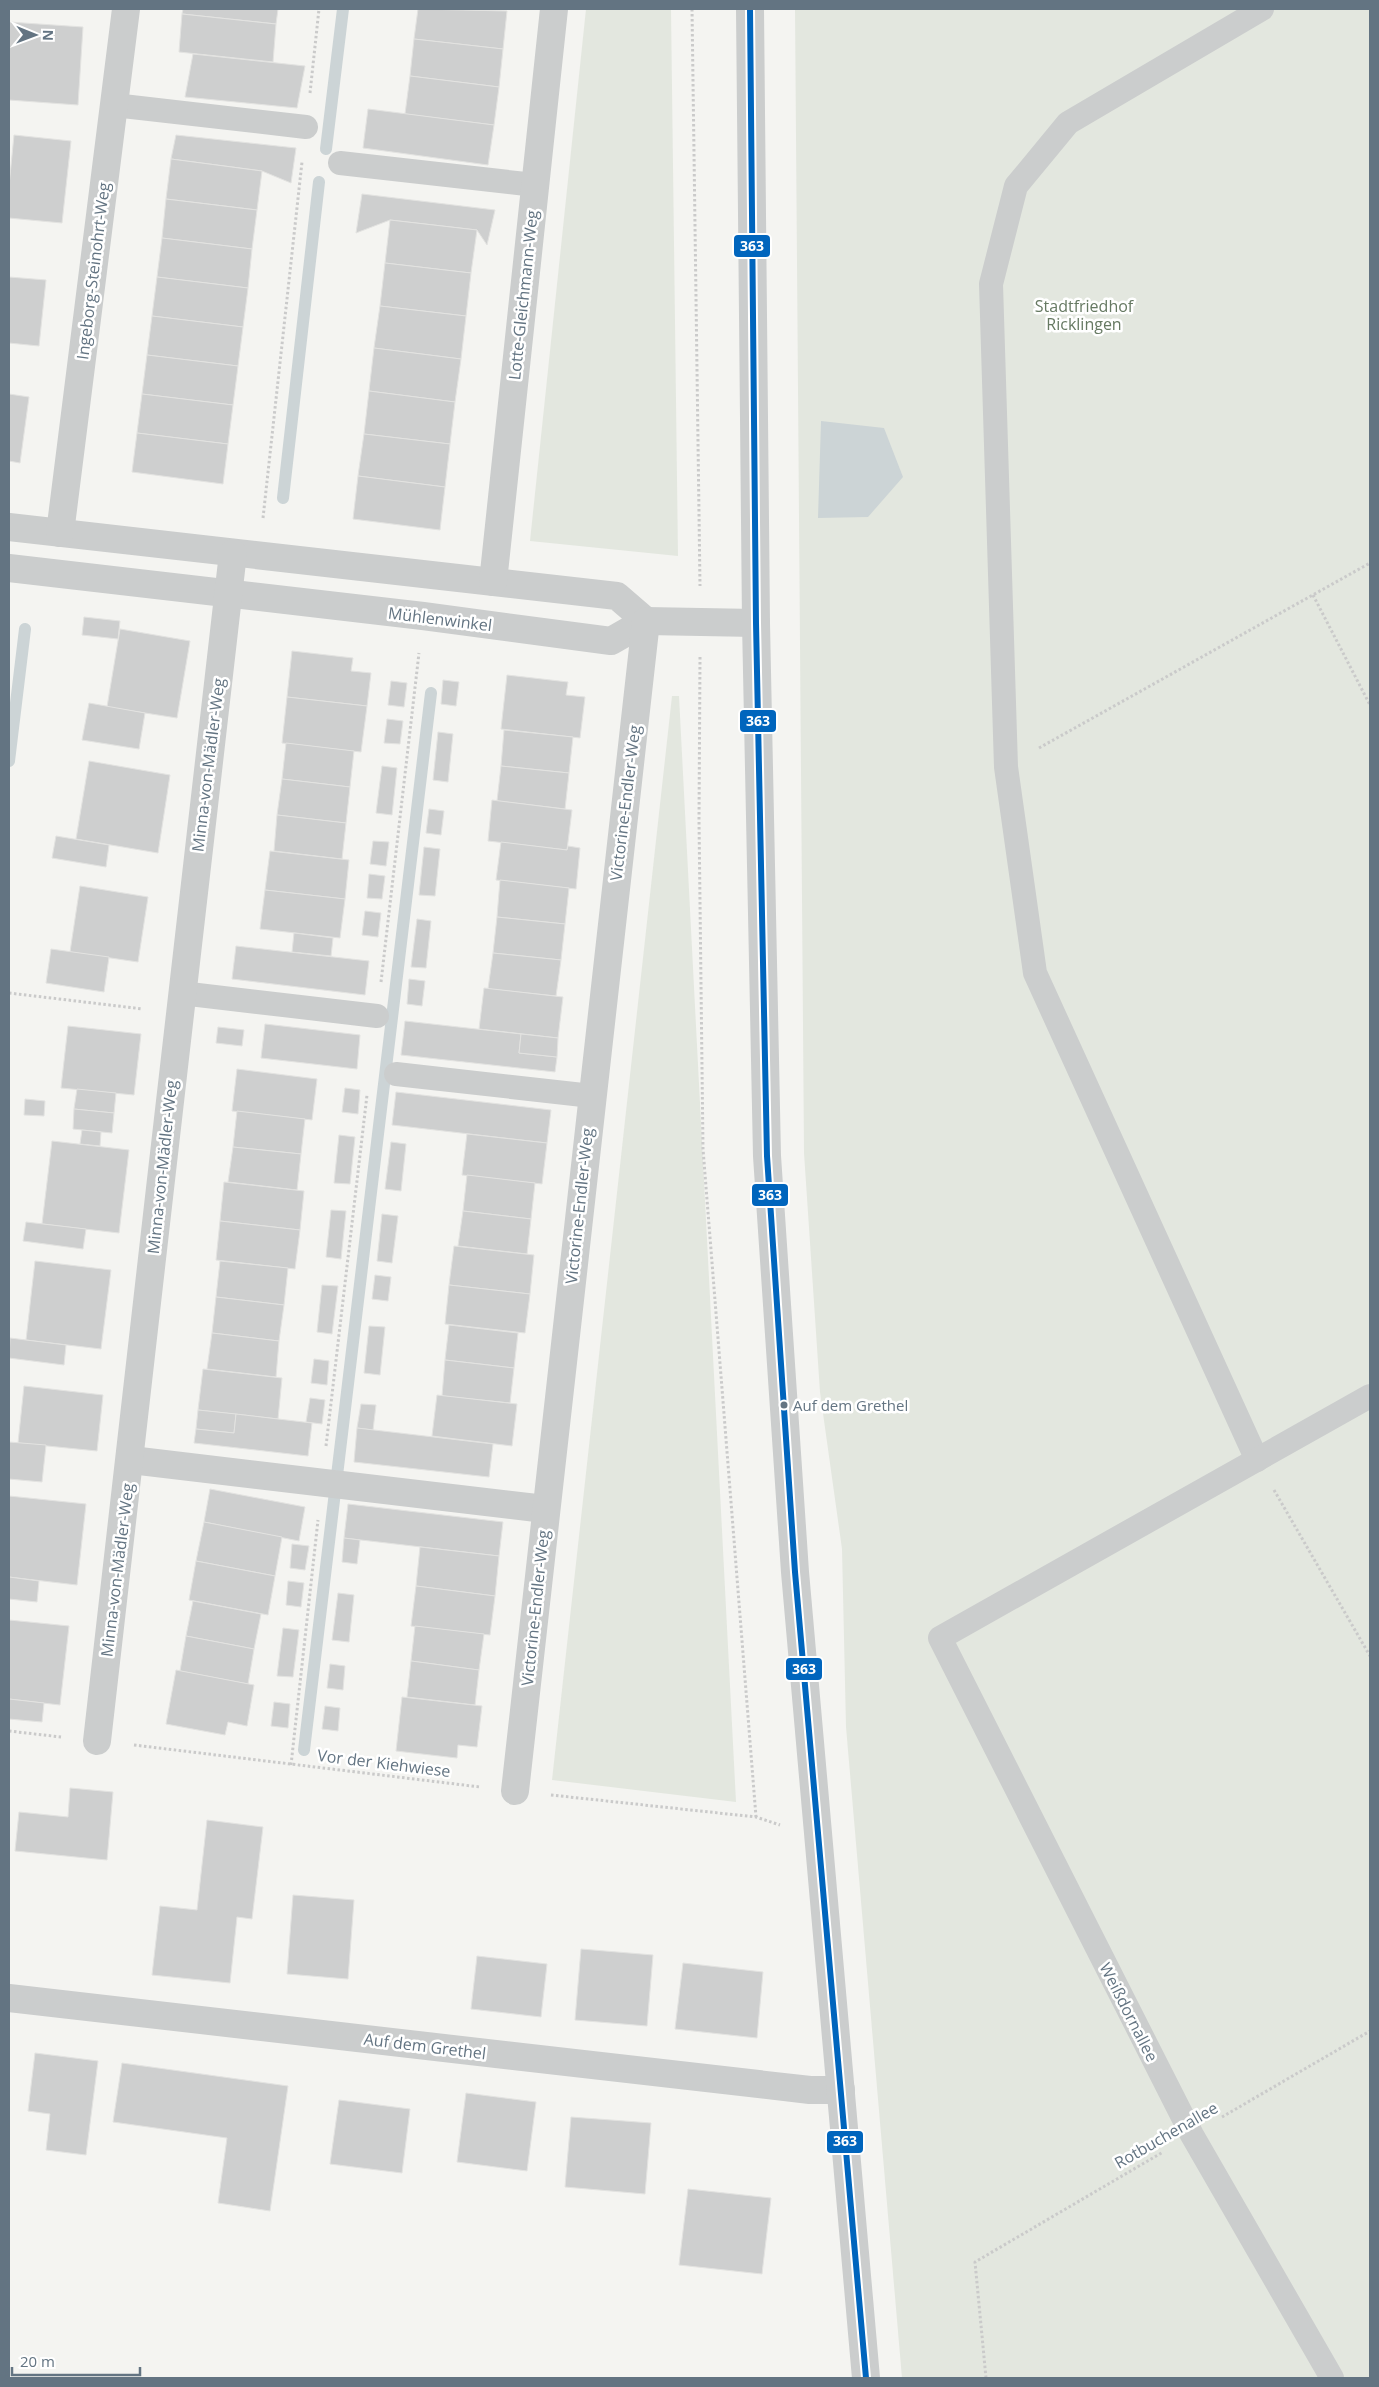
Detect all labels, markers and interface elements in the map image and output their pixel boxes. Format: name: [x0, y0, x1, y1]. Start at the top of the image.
north arrow: [10, 10, 60, 60]
text: N: [39, 29, 58, 41]
street label: Ingeborg-Steinohrt-Weg: [71, 181, 115, 361]
street label: Lotte-Gleichmann-Weg: [503, 209, 543, 381]
line badge: 363: [733, 234, 771, 258]
text: 363: [740, 236, 764, 255]
park label: Stadtfriedhof Ricklingen: [1035, 295, 1135, 335]
street label: Mühlenwinkel: [387, 602, 493, 636]
street label: Minna-von-Mädler-Weg: [186, 677, 230, 853]
line badge: 363: [739, 709, 777, 733]
text: 363: [746, 711, 770, 730]
street label: Victorine-Endler-Weg: [605, 724, 646, 882]
street label: Minna-von-Mädler-Weg: [142, 1079, 182, 1255]
street label: Victorine-Endler-Weg: [560, 1127, 598, 1285]
line badge: 363: [751, 1183, 789, 1207]
text: 363: [758, 1185, 782, 1204]
place label: Auf dem Grethel: [793, 1395, 908, 1415]
marker: Auf dem Grethel: [779, 1400, 789, 1410]
street label: Minna-von-Mädler-Weg: [95, 1482, 139, 1658]
street label: Victorine-Endler-Weg: [516, 1529, 554, 1687]
line badge: 363: [785, 1657, 823, 1681]
text: 363: [792, 1659, 816, 1678]
street label: Vor der Kiehwiese: [316, 1744, 452, 1782]
street label: Weißdornallee: [1095, 1959, 1163, 2065]
street label: Auf dem Grethel: [363, 2028, 487, 2064]
street label: Rotbuchenallee: [1110, 2096, 1222, 2174]
line badge: 363: [826, 2130, 864, 2154]
text: 363: [833, 2131, 857, 2150]
scale bar: [12, 2344, 140, 2376]
text: 20 m: [20, 2351, 55, 2371]

